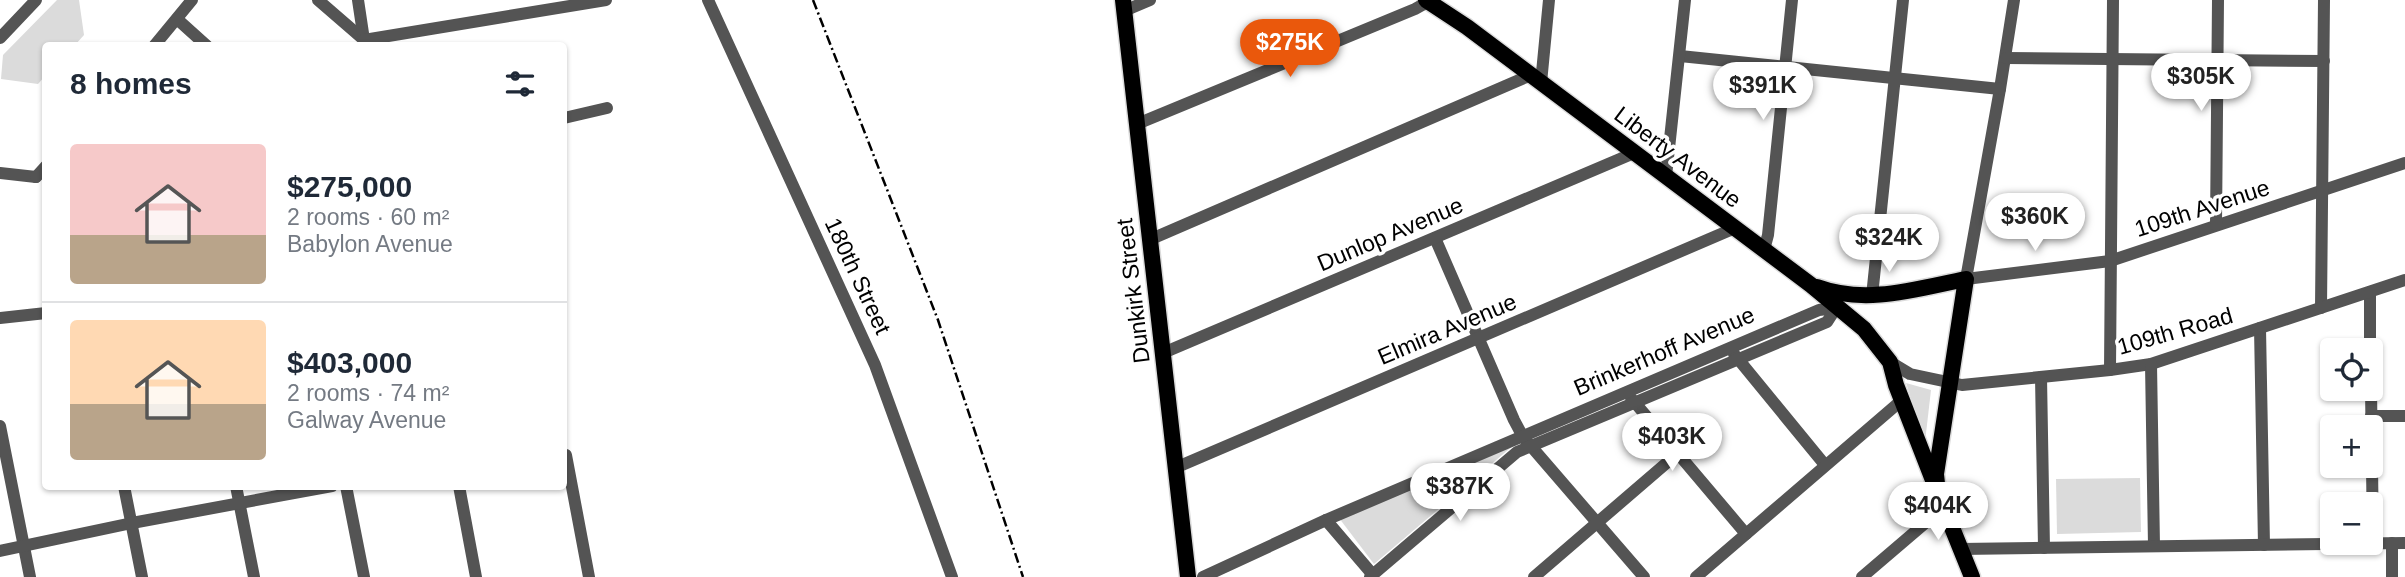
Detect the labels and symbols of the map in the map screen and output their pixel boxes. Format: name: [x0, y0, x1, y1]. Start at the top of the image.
pin: $275K: [1241, 20, 1339, 79]
pin: $305K: [2152, 54, 2250, 113]
pin: $391K: [1714, 62, 1812, 122]
street label: Liberty Avenue: [1610, 101, 1746, 213]
street label: 109th Avenue: [2131, 174, 2273, 242]
street label: Dunlop Avenue: [1313, 192, 1467, 276]
pin: $360K: [1986, 194, 2084, 253]
street label: 180th Street: [820, 214, 897, 339]
pin: $324K: [1840, 215, 1938, 274]
street label: Dunkirk Street: [1111, 216, 1155, 365]
street label: Elmira Avenue: [1374, 288, 1520, 370]
street label: Brinkerhoff Avenue: [1570, 301, 1758, 401]
street label: 109th Road: [2114, 302, 2236, 360]
pin: $403K: [1623, 414, 1721, 473]
pin: $387K: [1411, 463, 1509, 523]
pin: $404K: [1889, 482, 1987, 542]

